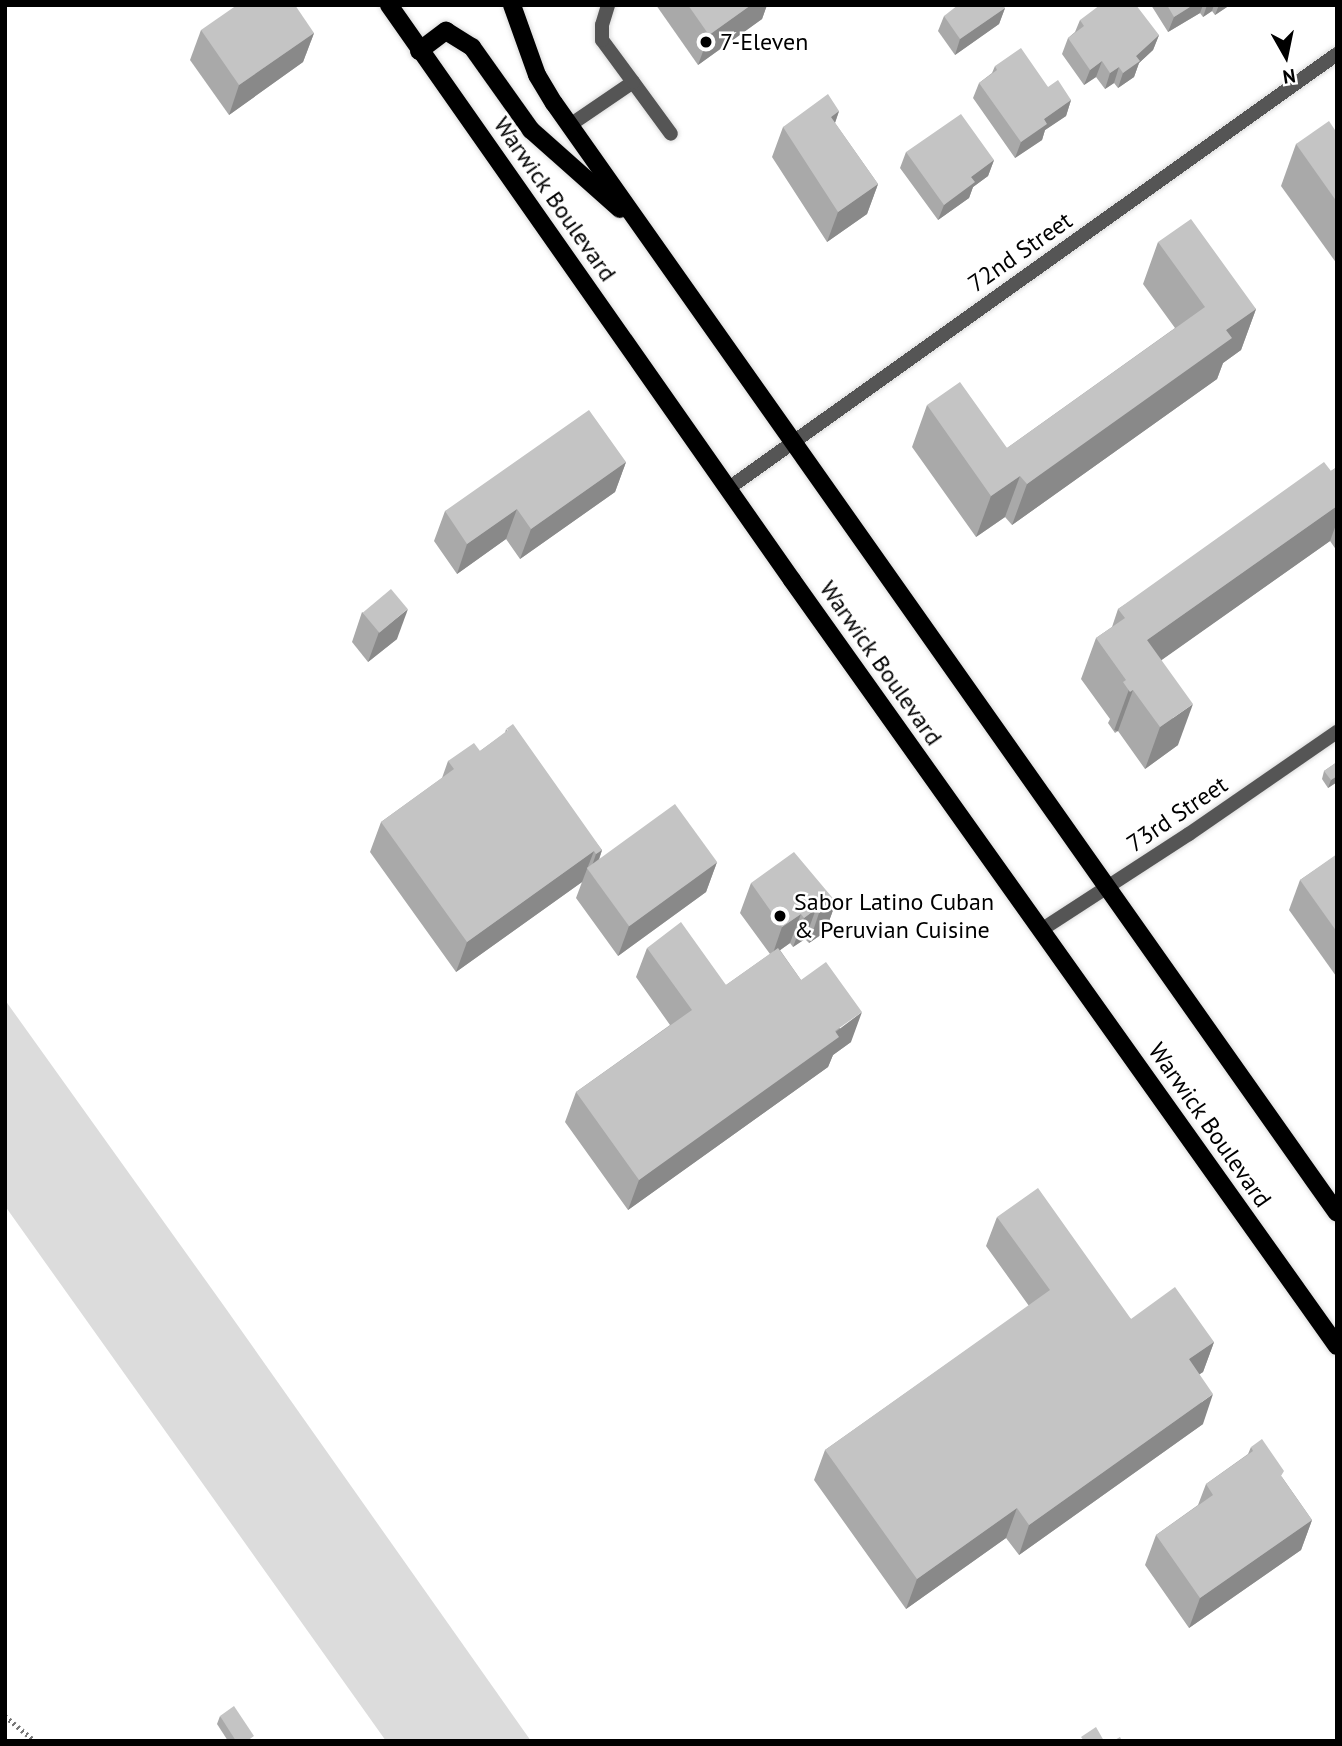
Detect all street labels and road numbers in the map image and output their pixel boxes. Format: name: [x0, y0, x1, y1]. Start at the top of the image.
street label: Warwick Boulevard: [487, 111, 623, 287]
street label: 72nd Street: [963, 206, 1077, 298]
street label: Warwick Boulevard: [813, 575, 949, 751]
street label: 73rd Street: [1121, 770, 1233, 858]
street label: Warwick Boulevard: [1142, 1037, 1278, 1213]

